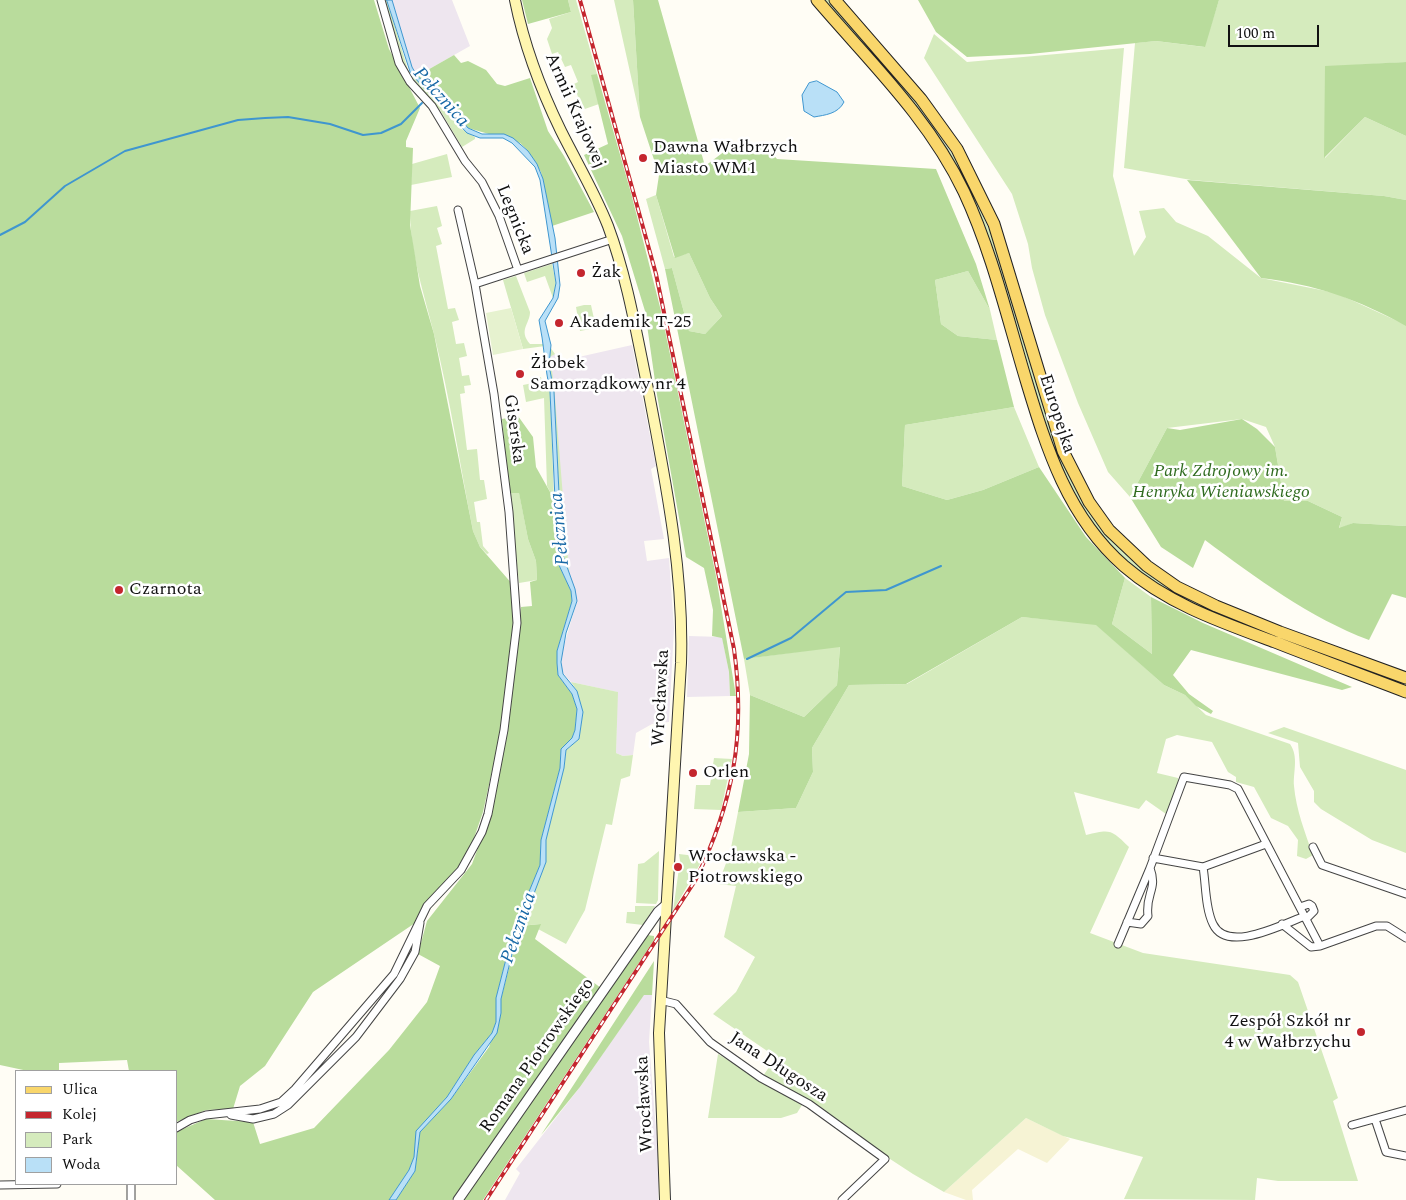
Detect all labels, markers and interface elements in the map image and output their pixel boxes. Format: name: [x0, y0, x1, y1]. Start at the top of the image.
scale bar: [1231, 15, 1322, 47]
text: 100 m: [1236, 22, 1275, 45]
street label: Armii Krajowej: [539, 50, 609, 172]
water label: Pełcznica: [407, 63, 473, 133]
place label: Dawna Wałbrzych Miasto WM1: [653, 137, 798, 180]
marker: Dawna Wałbrzych Miasto WM1: [637, 152, 649, 164]
street label: Legnicka: [490, 182, 538, 258]
place label: Żak: [591, 262, 621, 284]
marker: Żak: [575, 267, 587, 279]
place label: Akademik T-25: [569, 312, 691, 334]
marker: Akademik T-25: [553, 317, 565, 329]
place label: Żłobek Samorządkowy nr 4: [530, 353, 686, 396]
marker: Żłobek Samorządkowy nr 4: [514, 368, 526, 380]
street label: Europejka: [1033, 372, 1079, 456]
street label: Giserska: [497, 393, 529, 465]
park label: Park Zdrojowy im. Henryka Wieniawskiego: [1132, 461, 1310, 504]
water label: Pełcznica: [546, 491, 576, 567]
place label: Czarnota: [129, 579, 202, 601]
marker: Czarnota: [113, 584, 125, 596]
street label: Wrocławska: [649, 649, 675, 747]
place label: Orlen: [703, 762, 749, 784]
marker: Orlen: [687, 767, 699, 779]
place label: Wrocławska - Piotrowskiego: [688, 846, 803, 889]
marker: Wrocławska - Piotrowskiego: [672, 861, 684, 873]
water label: Pełcznica: [497, 890, 543, 966]
street label: Romana Piotrowskiego: [476, 974, 600, 1138]
place label: Zespół Szkół nr 4 w Wałbrzychu: [1224, 1011, 1351, 1054]
marker: Zespół Szkół nr 4 w Wałbrzychu: [1355, 1026, 1367, 1038]
street label: Jana Długosza: [725, 1028, 831, 1108]
street label: Wrocławska: [633, 1055, 659, 1153]
legend: [15, 1070, 178, 1185]
text: Ulica: [62, 1078, 98, 1101]
text: Kolej: [62, 1103, 97, 1126]
text: Park: [62, 1128, 93, 1151]
text: Woda: [62, 1153, 100, 1176]

